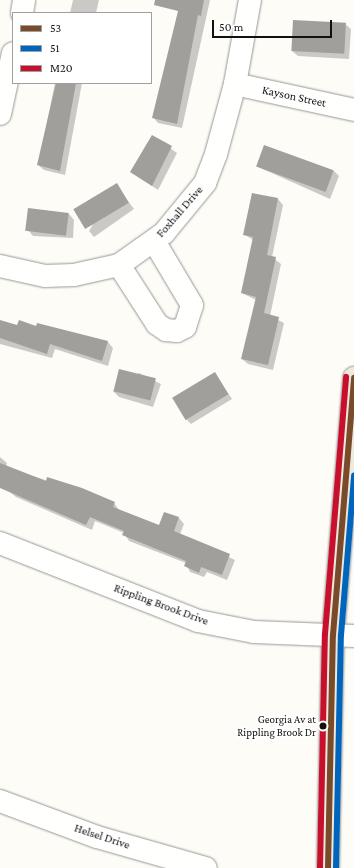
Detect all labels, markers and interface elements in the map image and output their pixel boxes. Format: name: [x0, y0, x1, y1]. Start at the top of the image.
legend: [12, 12, 152, 84]
scale bar: [214, 12, 334, 38]
text: 50 m: [219, 20, 243, 34]
text: 53: [50, 21, 61, 35]
text: 51: [50, 41, 60, 55]
text: M20: [50, 61, 72, 75]
street label: Kayson Street: [261, 83, 327, 111]
street label: Foxhall Drive: [154, 183, 206, 241]
street label: Rippling Brook Drive: [112, 581, 210, 629]
place label: Georgia Av at Rippling Brook Dr: [237, 713, 316, 739]
marker: Georgia Av at Rippling Brook Dr: [318, 721, 328, 731]
street label: Helsel Drive: [72, 821, 132, 853]

